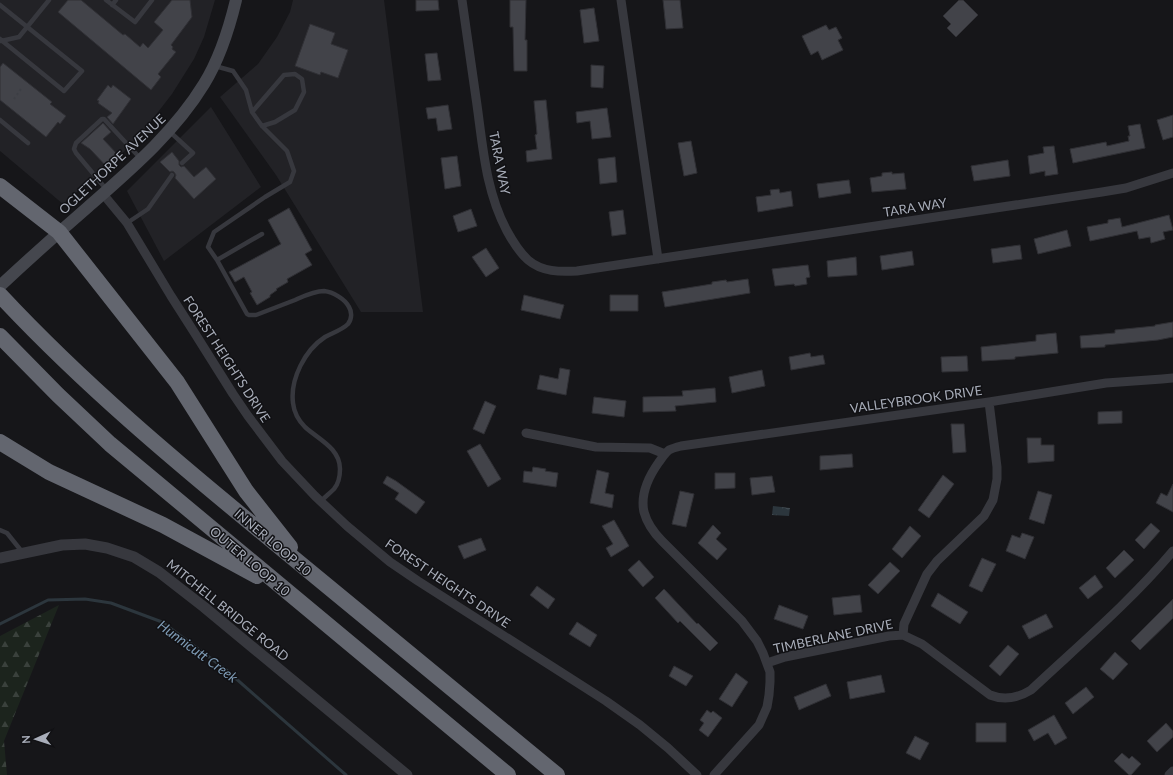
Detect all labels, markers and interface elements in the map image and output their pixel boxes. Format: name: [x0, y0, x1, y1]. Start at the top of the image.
street label: OGLETHORPE AVENUE: [55, 110, 169, 218]
street label: TARA WAY: [486, 130, 514, 197]
street label: TARA WAY: [882, 194, 949, 220]
street label: FOREST HEIGHTS DRIVE: [180, 293, 274, 425]
street label: VALLEYBROOK DRIVE: [849, 382, 983, 416]
street label: INNER LOOP 10: [231, 505, 315, 579]
street label: OUTER LOOP 10: [207, 523, 294, 599]
street label: FOREST HEIGHTS DRIVE: [382, 535, 514, 631]
street label: MITCHELL BRIDGE ROAD: [164, 556, 292, 664]
water label: Hunnicutt Creek: [155, 616, 242, 686]
street label: TIMBERLANE DRIVE: [772, 616, 894, 656]
north arrow: [16, 719, 56, 759]
text: N: [19, 735, 32, 744]

